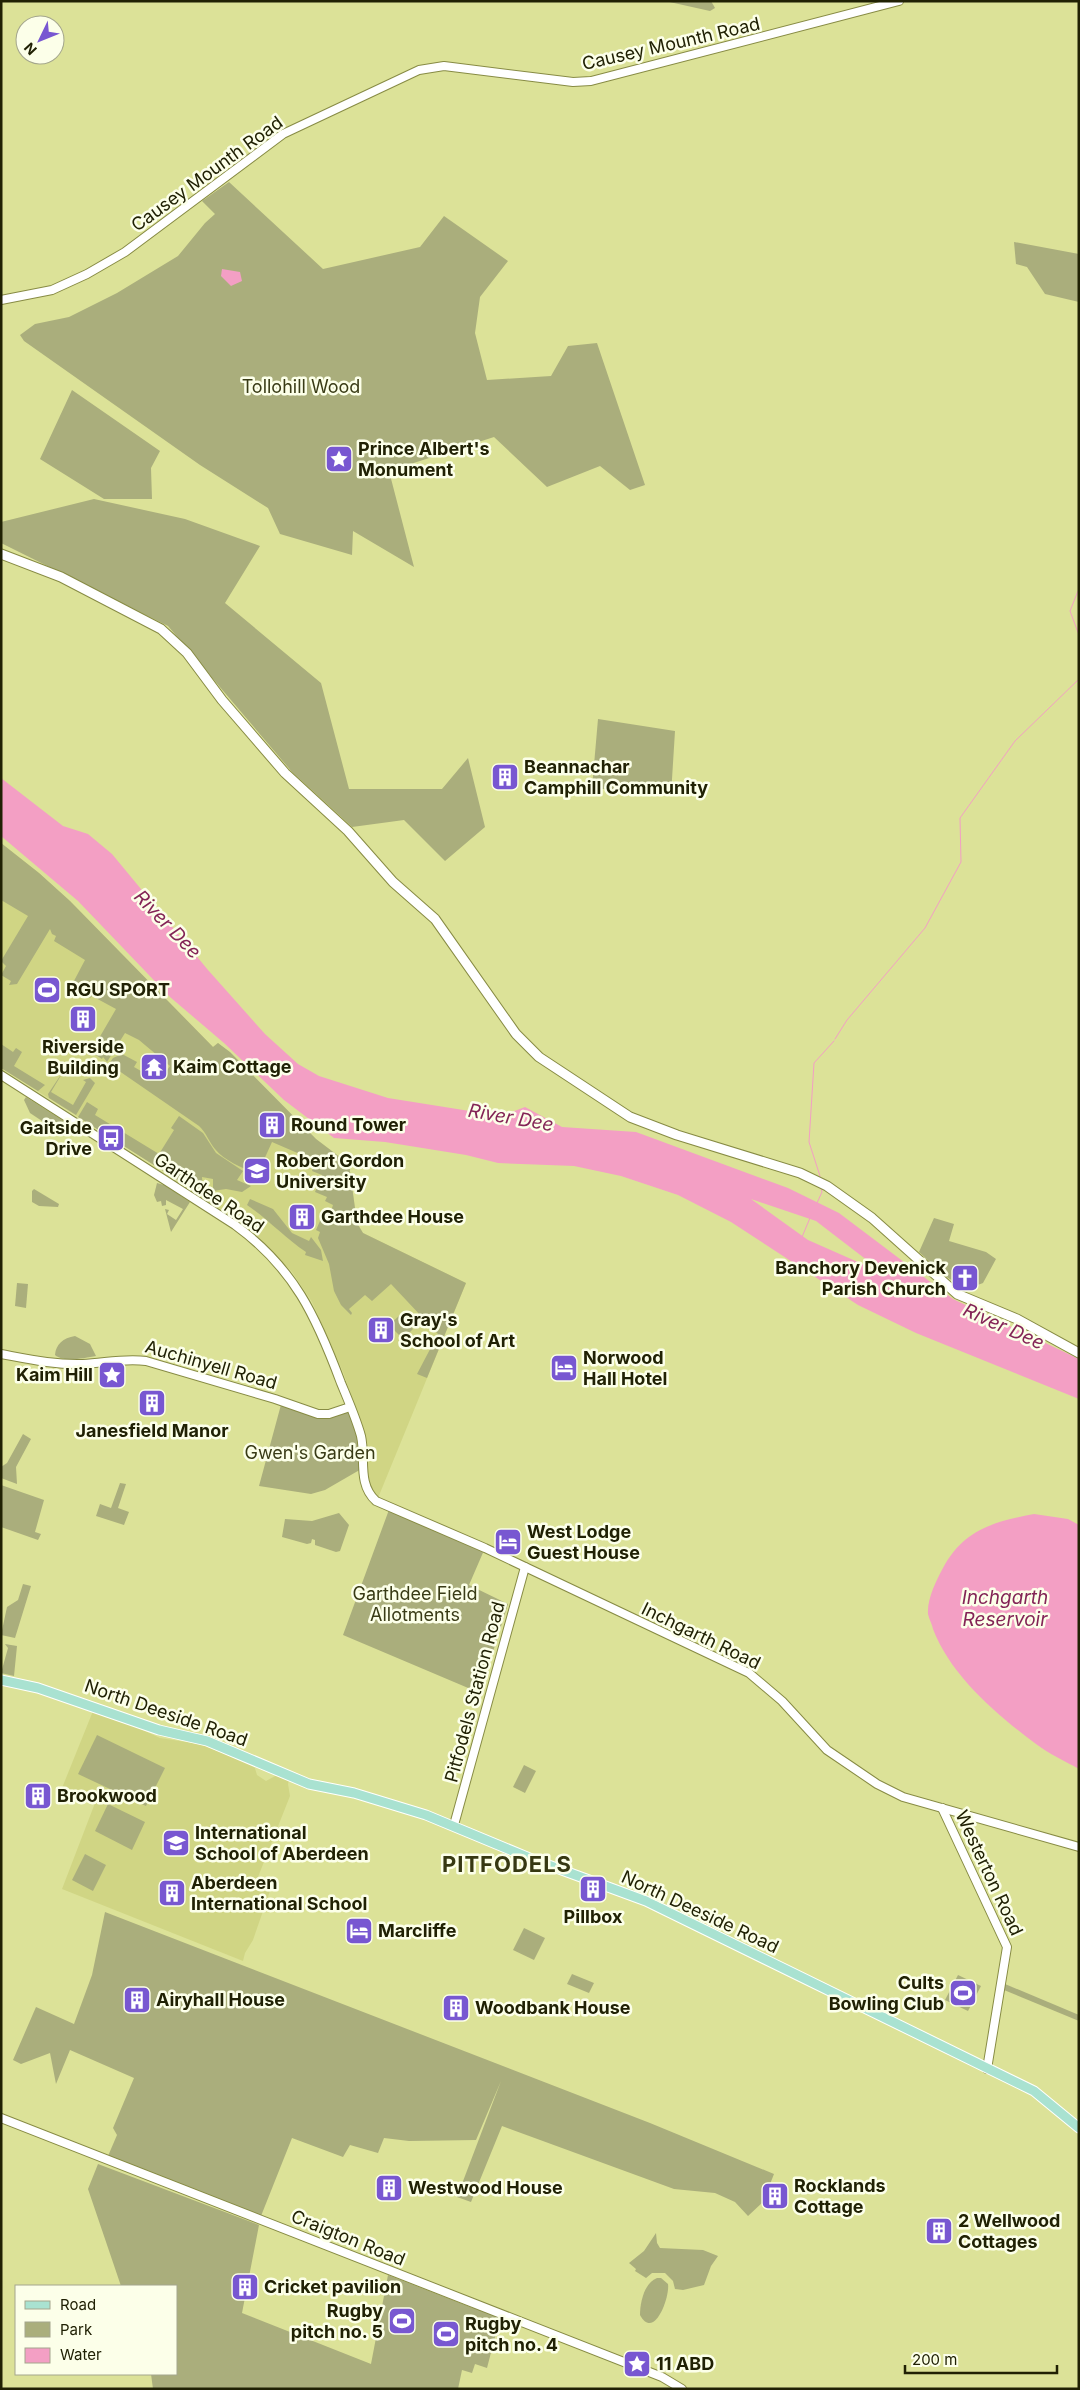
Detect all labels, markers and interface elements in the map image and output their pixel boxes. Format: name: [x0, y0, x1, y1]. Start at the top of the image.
street label: Causey Mounth Road: [580, 13, 762, 74]
north arrow: [15, 15, 65, 65]
text: N: [20, 40, 40, 59]
street label: Causey Mounth Road: [127, 112, 287, 236]
park label: Tollohill Wood: [242, 376, 360, 397]
place label: Prince Albert's Monument: [358, 438, 489, 480]
place icon: Prince Albert's Monument: [324, 444, 354, 474]
place label: Beannachar Camphill Community: [524, 756, 708, 798]
building icon: Beannachar Camphill Community: [490, 762, 520, 792]
water label: River Dee: [129, 885, 206, 963]
sports icon: RGU SPORT: [32, 975, 62, 1005]
place label: RGU SPORT: [66, 979, 170, 1000]
building icon: Riverside Building: [68, 1004, 98, 1034]
place label: Riverside Building: [42, 1036, 124, 1078]
temple icon: Kaim Cottage: [139, 1052, 169, 1082]
place label: Kaim Cottage: [173, 1056, 292, 1077]
water label: River Dee: [466, 1099, 555, 1136]
building icon: Round Tower: [257, 1110, 287, 1140]
place label: Round Tower: [291, 1114, 406, 1135]
place label: Gaitside Drive: [20, 1117, 92, 1159]
bus stop icon: Gaitside Drive: [96, 1123, 126, 1153]
street label: Garthdee Road: [151, 1148, 268, 1237]
place label: Robert Gordon University: [276, 1150, 404, 1192]
school or university icon: Robert Gordon University: [242, 1156, 272, 1186]
building icon: Garthdee House: [287, 1202, 317, 1232]
place label: Garthdee House: [321, 1206, 464, 1227]
place label: Banchory Devenick Parish Church: [775, 1257, 947, 1299]
church icon: Banchory Devenick Parish Church: [950, 1263, 980, 1293]
water label: River Dee: [960, 1298, 1048, 1354]
place label: Gray's School of Art: [400, 1309, 515, 1351]
building icon: Gray's School of Art: [366, 1315, 396, 1345]
street label: Auchinyell Road: [143, 1336, 279, 1393]
place label: Norwood Hall Hotel: [583, 1347, 667, 1389]
hotel icon: Norwood Hall Hotel: [549, 1353, 579, 1383]
place icon: Kaim Hill: [97, 1360, 127, 1390]
place label: Kaim Hill: [16, 1364, 93, 1385]
building icon: Janesfield Manor: [137, 1388, 167, 1418]
place label: Janesfield Manor: [75, 1420, 229, 1441]
park label: Gwen's Garden: [244, 1442, 376, 1463]
place label: West Lodge Guest House: [527, 1521, 640, 1563]
hotel icon: West Lodge Guest House: [493, 1527, 523, 1557]
park label: Garthdee Field Allotments: [352, 1583, 478, 1625]
water label: Inchgarth Reservoir: [962, 1586, 1048, 1631]
street label: Inchgarth Road: [638, 1598, 764, 1673]
street label: Pitfodels Station Road: [440, 1599, 509, 1785]
street label: North Deeside Road: [82, 1675, 250, 1750]
building icon: Brookwood: [23, 1781, 53, 1811]
place label: Brookwood: [57, 1785, 157, 1806]
street label: Westerton Road: [951, 1807, 1028, 1939]
place label: International School of Aberdeen: [195, 1822, 369, 1864]
school or university icon: International School of Aberdeen: [161, 1828, 191, 1858]
district label: PITFODELS: [442, 1851, 572, 1877]
street label: North Deeside Road: [618, 1866, 782, 1957]
place label: Aberdeen International School: [191, 1872, 367, 1914]
building icon: Pillbox: [578, 1874, 608, 1904]
building icon: Aberdeen International School: [157, 1878, 187, 1908]
place label: Pillbox: [564, 1906, 623, 1927]
hotel icon: Marcliffe: [344, 1916, 374, 1946]
place label: Marcliffe: [378, 1920, 457, 1941]
place label: Cults Bowling Club: [829, 1972, 944, 2014]
sports icon: Cults Bowling Club: [948, 1978, 978, 2008]
building icon: Airyhall House: [122, 1985, 152, 2015]
place label: Airyhall House: [156, 1989, 285, 2010]
building icon: Woodbank House: [441, 1993, 471, 2023]
place label: Woodbank House: [475, 1997, 631, 2018]
building icon: Westwood House: [374, 2173, 404, 2203]
place label: Rocklands Cottage: [794, 2175, 886, 2217]
place label: Westwood House: [408, 2177, 563, 2198]
building icon: Rocklands Cottage: [760, 2181, 790, 2211]
street label: Craigton Road: [288, 2205, 408, 2270]
place label: 2 Wellwood Cottages: [958, 2210, 1060, 2252]
building icon: 2 Wellwood Cottages: [924, 2216, 954, 2246]
building icon: Cricket pavilion: [230, 2272, 260, 2302]
place label: Cricket pavilion: [264, 2276, 401, 2297]
legend: [15, 2285, 178, 2375]
text: Road: [60, 2295, 96, 2314]
place label: Rugby pitch no. 5: [291, 2300, 383, 2342]
sports icon: Rugby pitch no. 5: [387, 2306, 417, 2336]
place label: Rugby pitch no. 4: [465, 2313, 558, 2355]
sports icon: Rugby pitch no. 4: [431, 2319, 461, 2349]
text: Park: [60, 2320, 93, 2339]
scale bar: [905, 2342, 1058, 2374]
text: Water: [60, 2345, 102, 2364]
place icon: 11 ABD: [622, 2349, 652, 2379]
text: 200 m: [912, 2350, 957, 2369]
place label: 11 ABD: [656, 2353, 714, 2374]

